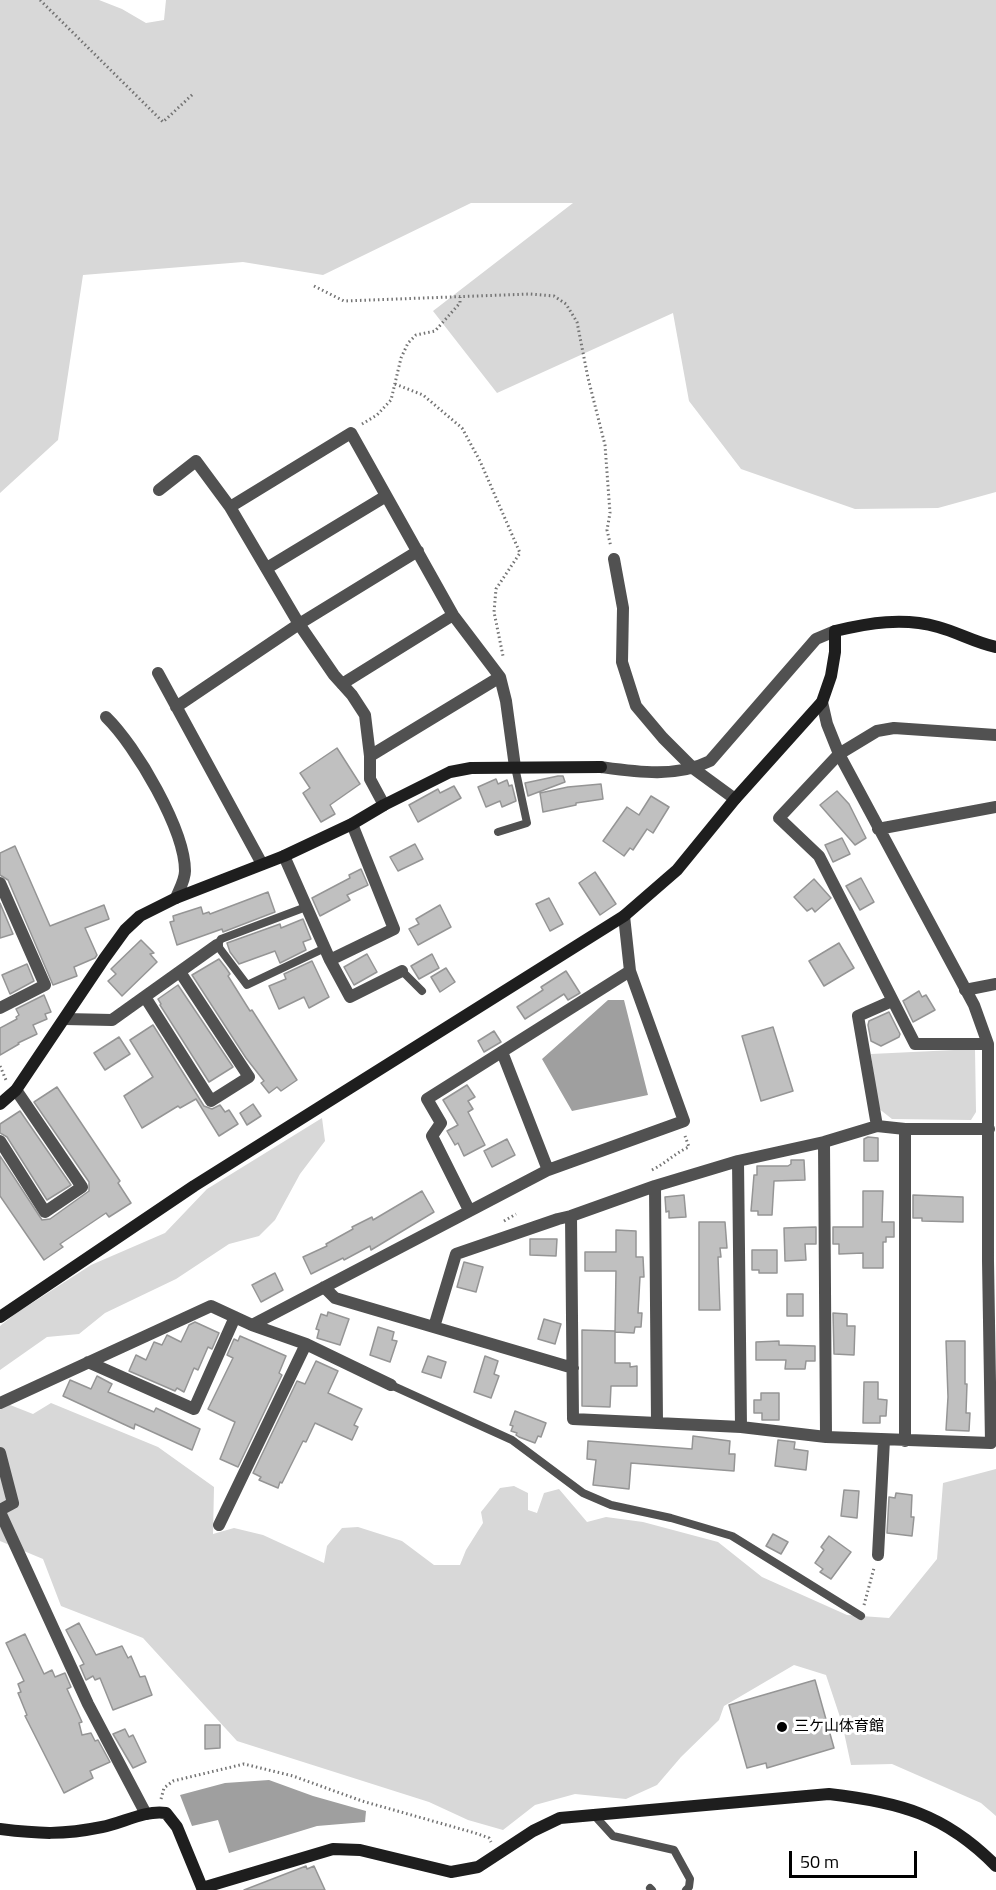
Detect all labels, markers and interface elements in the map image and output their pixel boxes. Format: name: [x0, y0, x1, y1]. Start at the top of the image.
place label: 三ケ山体育館: [794, 1718, 884, 1736]
marker: 三ケ山体育館: [775, 1720, 789, 1734]
scale bar: [792, 1839, 920, 1877]
text: 50 m: [800, 1848, 839, 1875]

